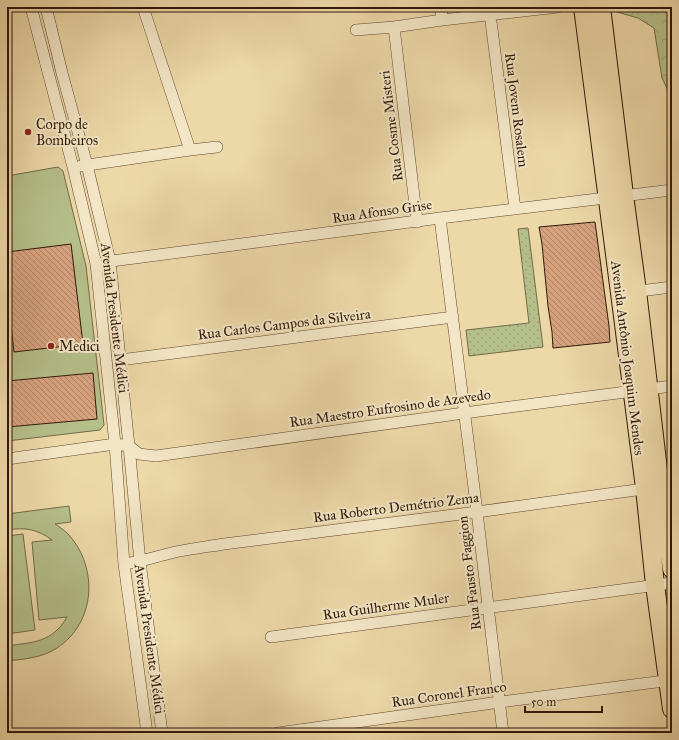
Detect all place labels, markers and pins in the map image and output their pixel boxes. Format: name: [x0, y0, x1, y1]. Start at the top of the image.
place label: Corpo de Bombeiros: [36, 116, 98, 149]
marker: Corpo de Bombeiros: [23, 127, 33, 137]
place label: Medici: [59, 338, 100, 355]
marker: Medici: [46, 341, 56, 351]

